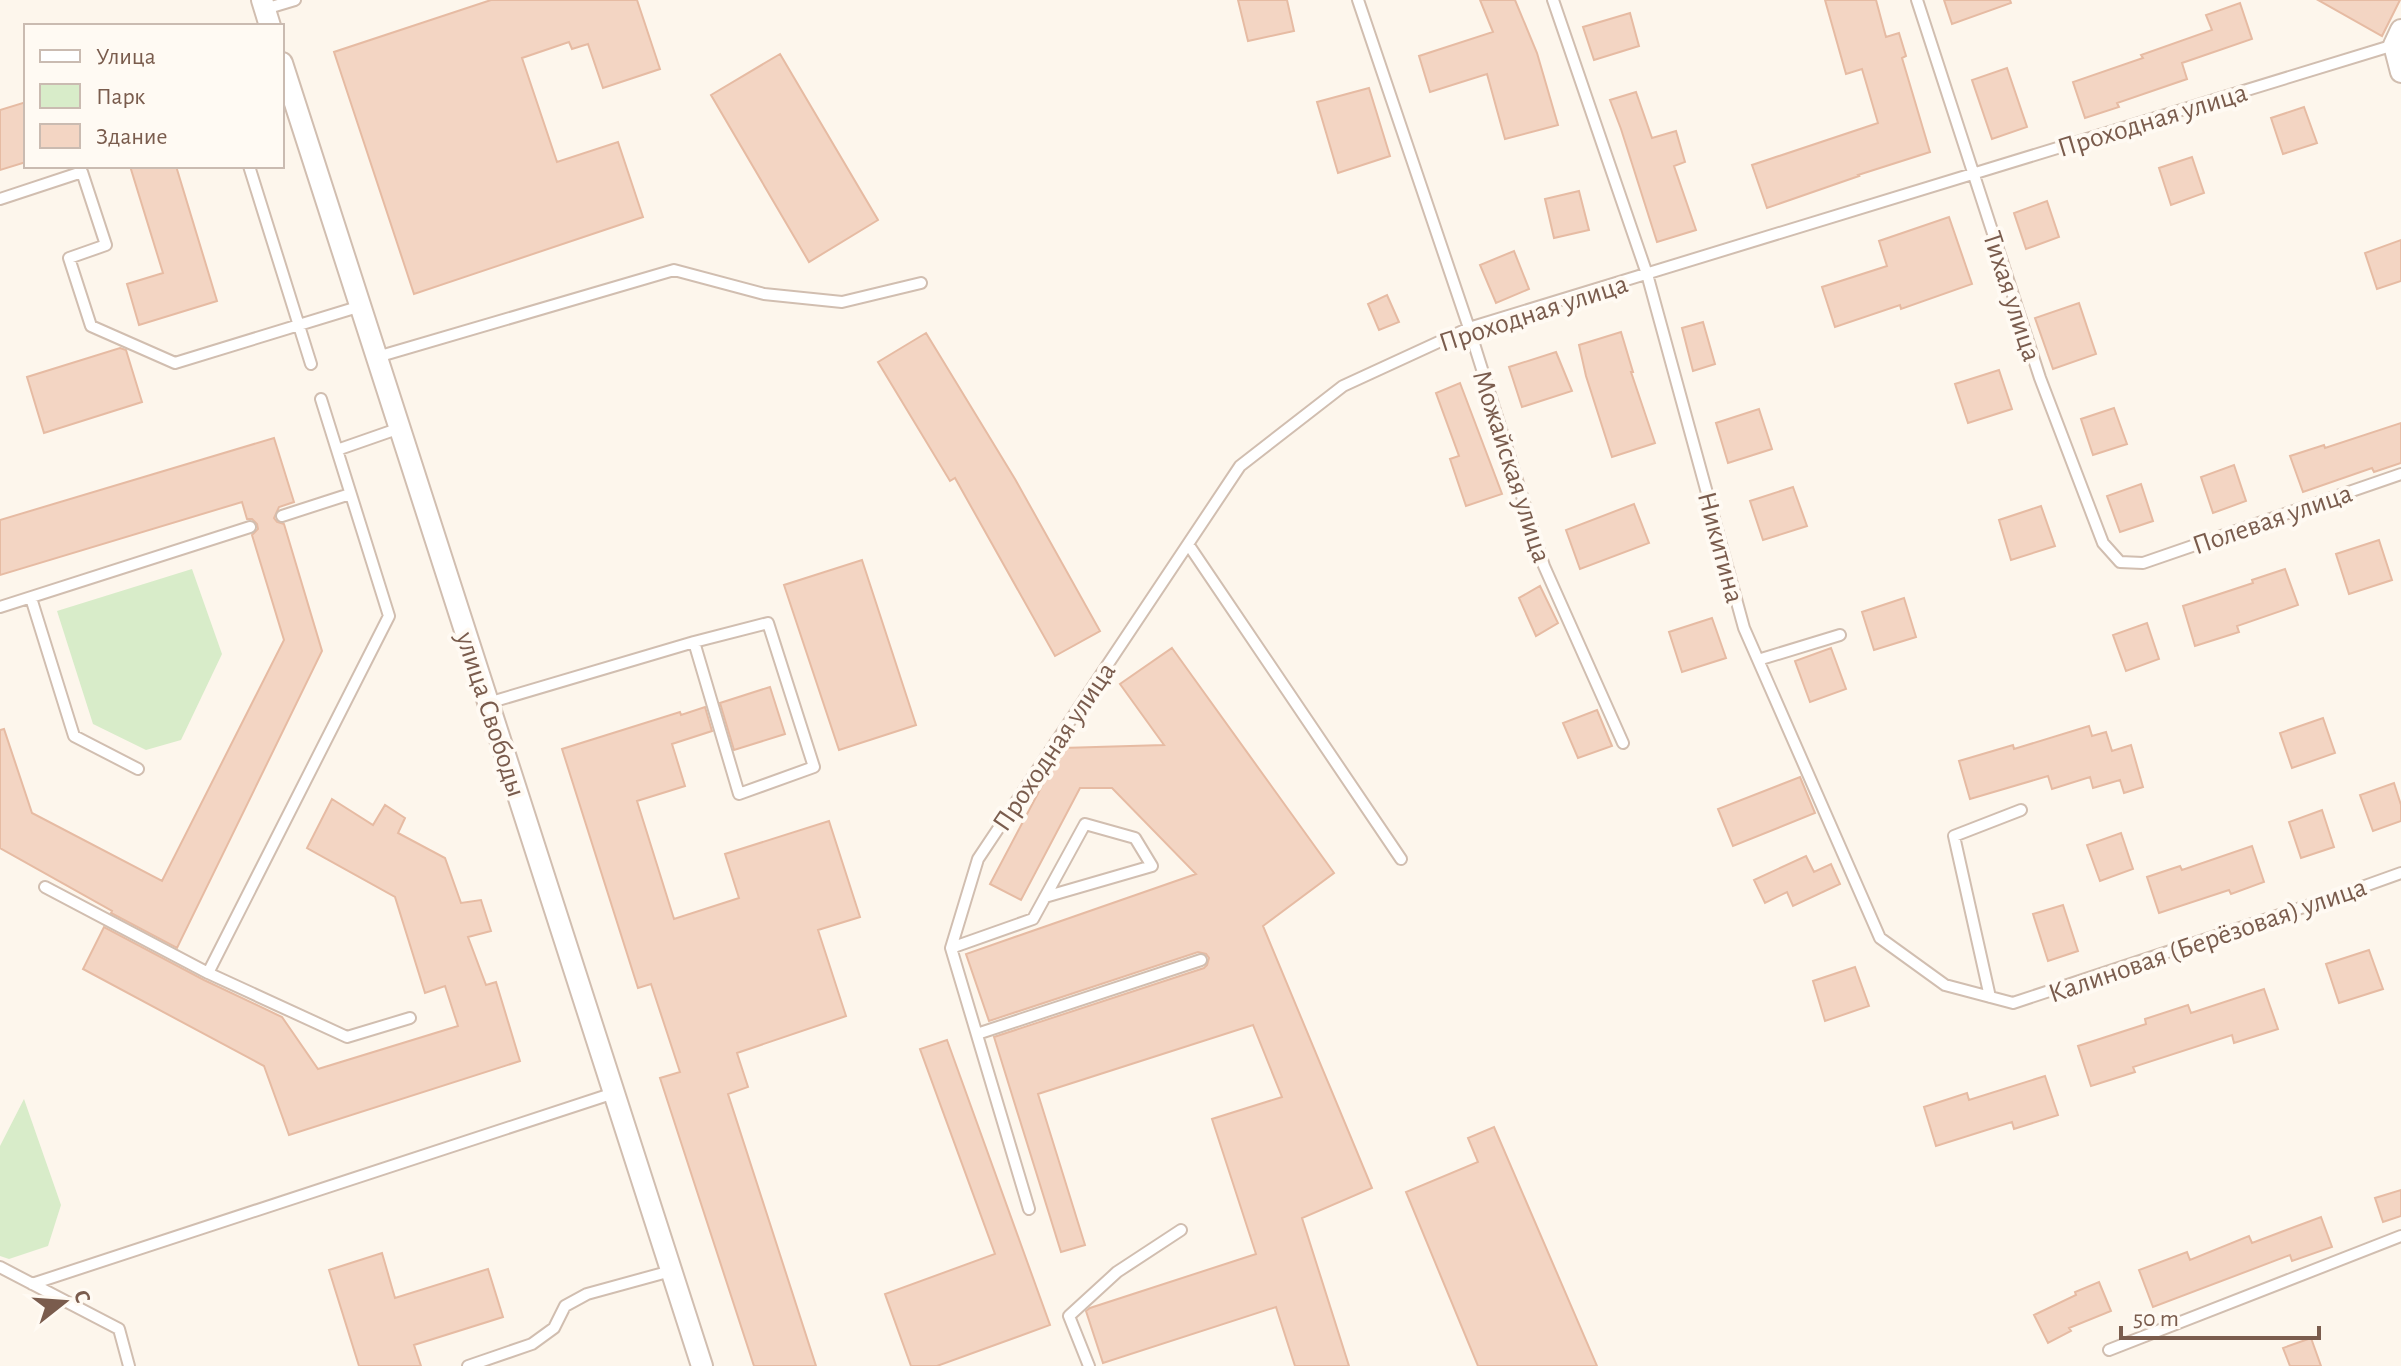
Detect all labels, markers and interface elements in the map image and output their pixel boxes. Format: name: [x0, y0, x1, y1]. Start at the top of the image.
legend: [24, 24, 284, 168]
text: Улица: [96, 45, 156, 69]
street label: Проходная улица: [2054, 79, 2251, 163]
text: Парк: [96, 85, 145, 109]
text: Здание: [96, 125, 167, 149]
street label: Тихая улица: [1977, 228, 2045, 365]
street label: Проходная улица: [1436, 270, 1632, 358]
street label: Можайская улица: [1467, 367, 1555, 567]
street label: Полевая улица: [2189, 479, 2356, 560]
street label: Никитина: [1692, 489, 1748, 606]
street label: улица Свободы: [450, 628, 530, 800]
street label: Проходная улица: [988, 658, 1121, 837]
street label: Калиновая (Берёзовая) улица: [2045, 873, 2370, 1009]
north arrow: [24, 1262, 104, 1342]
text: С: [70, 1287, 94, 1305]
scale bar: [2121, 1290, 2319, 1340]
text: 50 m: [2133, 1307, 2179, 1331]

